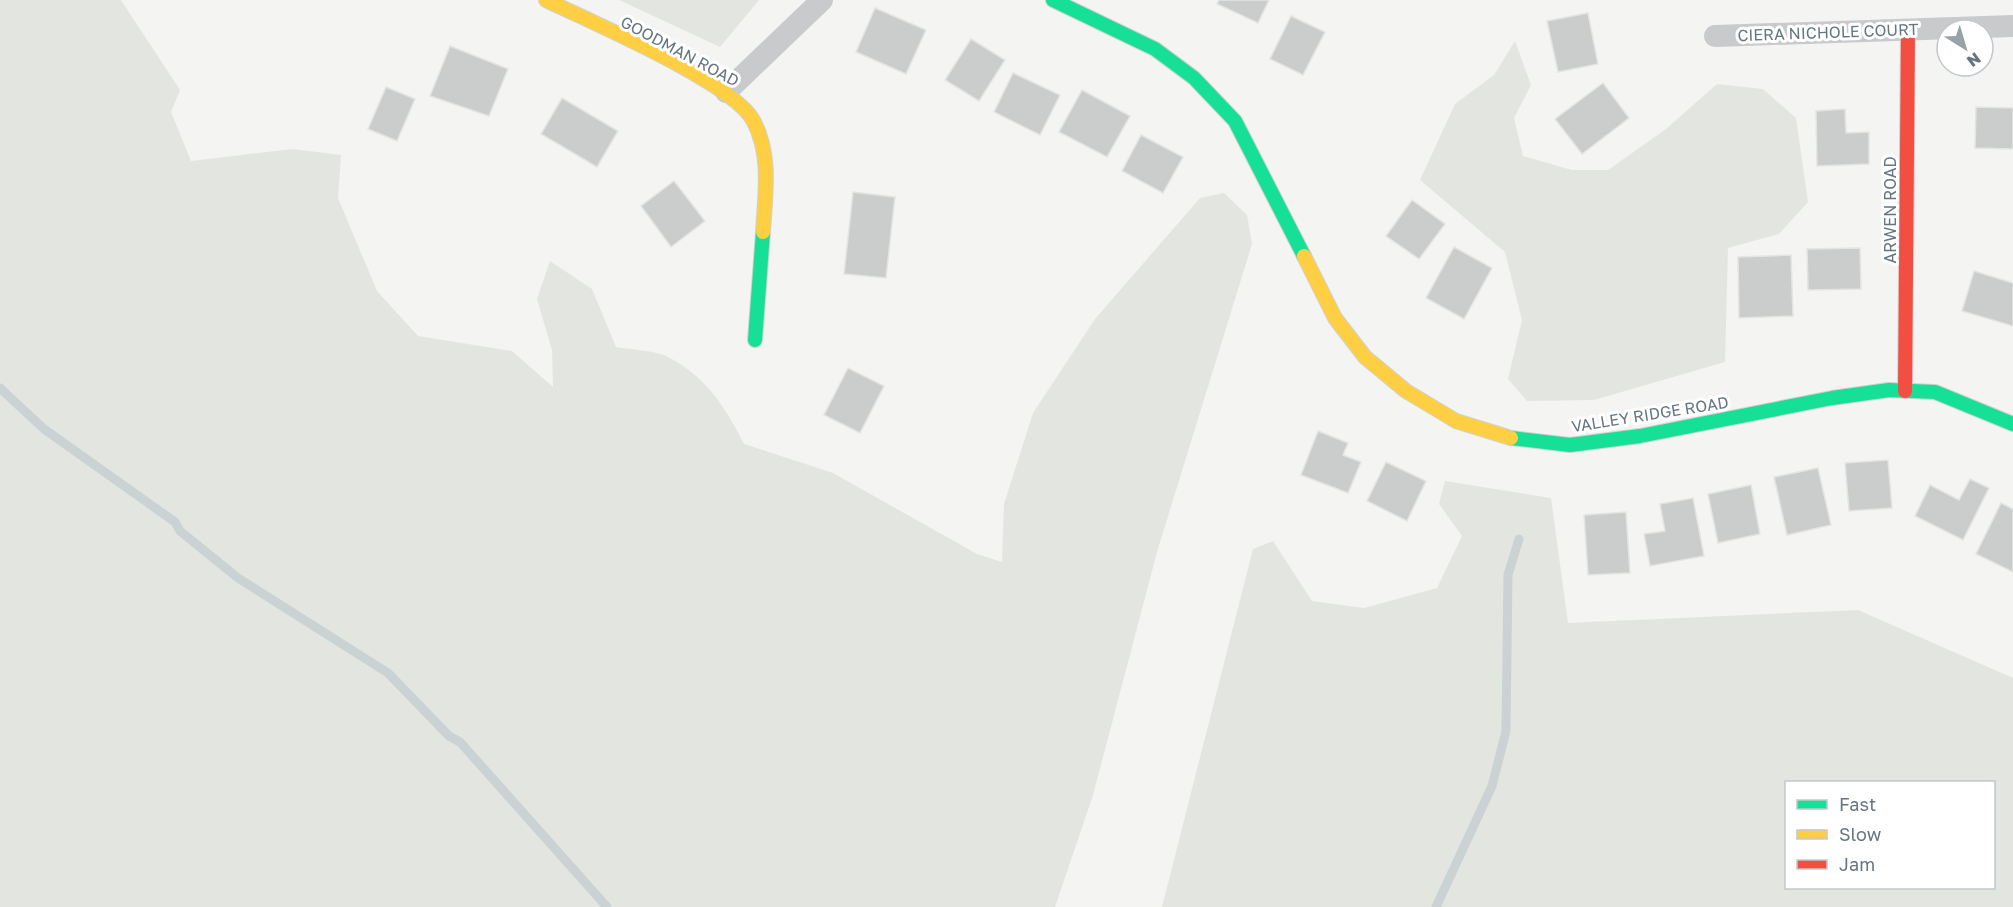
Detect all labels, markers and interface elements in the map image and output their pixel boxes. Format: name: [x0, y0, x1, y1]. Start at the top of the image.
street label: GOODMAN ROAD: [617, 11, 743, 91]
north arrow: [1935, 18, 1995, 78]
street label: CIERA NICHOLE COURT: [1737, 19, 1919, 45]
text: N: [1963, 48, 1985, 72]
street label: ARWEN ROAD: [1880, 156, 1900, 264]
street label: VALLEY RIDGE ROAD: [1570, 392, 1730, 436]
legend: [1785, 781, 1995, 889]
text: Fast: [1839, 793, 1876, 815]
text: Slow: [1839, 823, 1882, 845]
text: Jam: [1839, 853, 1875, 875]

